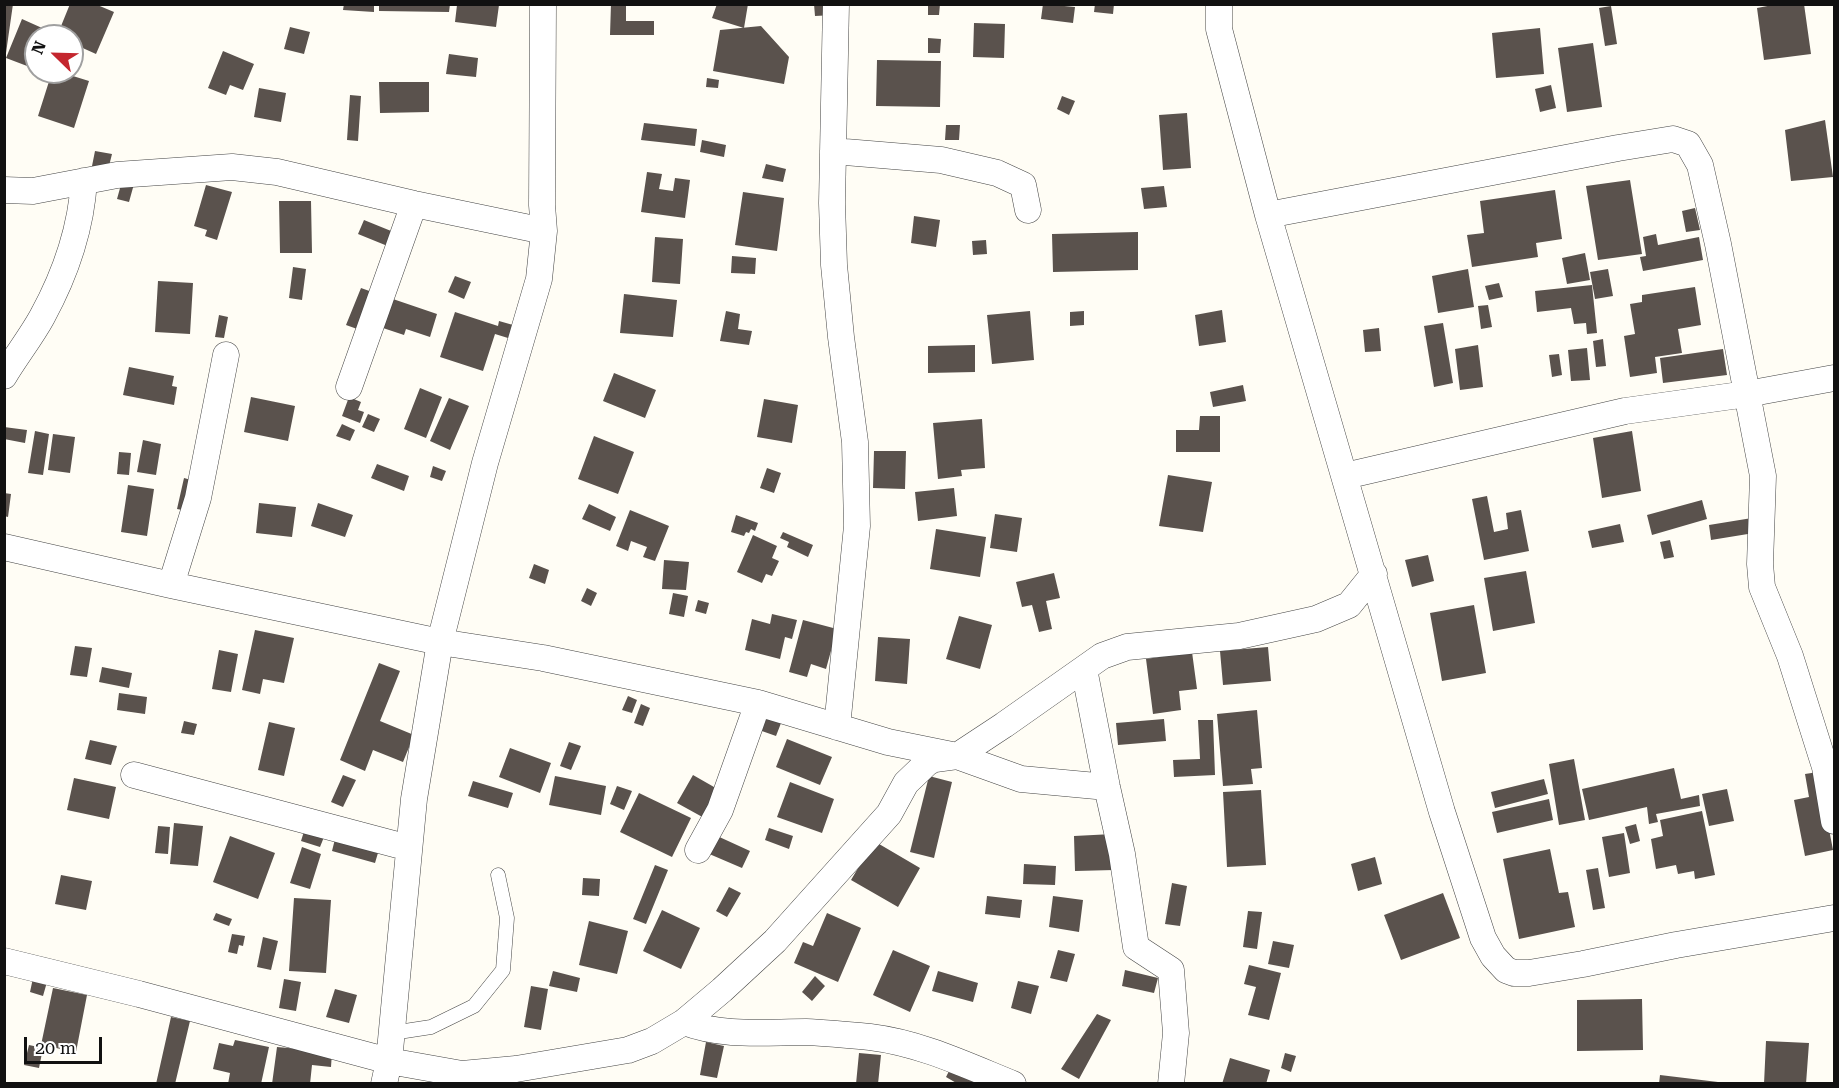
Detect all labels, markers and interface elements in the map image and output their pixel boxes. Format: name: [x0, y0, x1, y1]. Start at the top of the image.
north arrow: [24, 24, 84, 84]
text: N: [28, 38, 50, 57]
scale bar: [27, 1025, 105, 1063]
text: 20 m: [35, 1037, 76, 1058]

